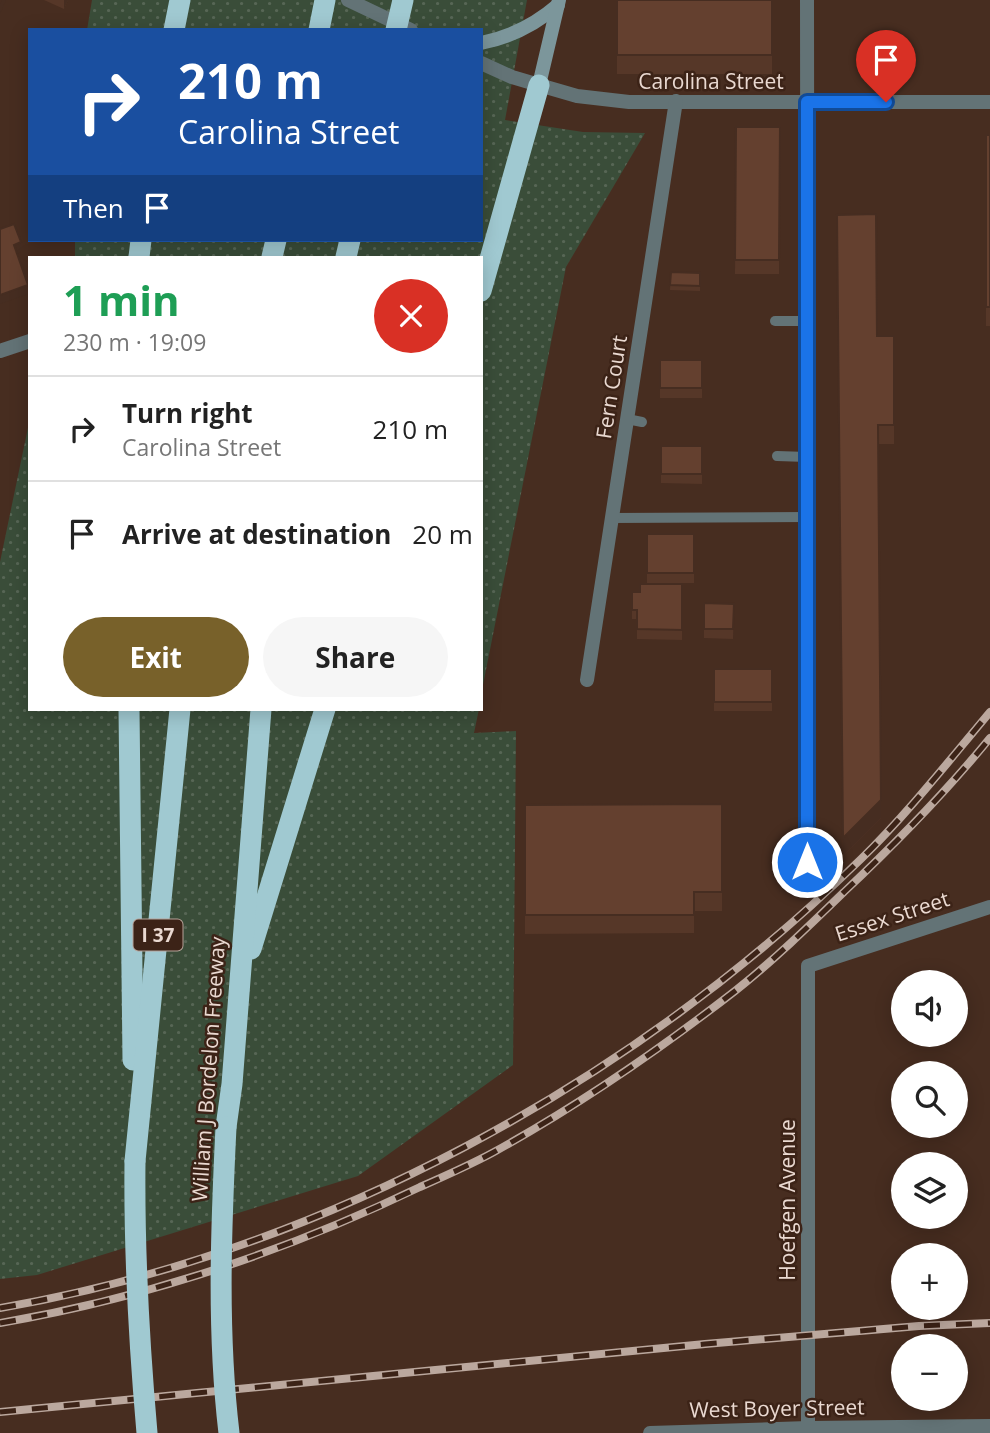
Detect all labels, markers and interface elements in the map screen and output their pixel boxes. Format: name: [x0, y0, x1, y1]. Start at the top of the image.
pin: [856, 30, 916, 102]
icon: arrive: [867, 41, 905, 79]
text: 210 m: [178, 47, 323, 113]
icon: right: [63, 56, 154, 147]
street label: Carolina Street: [638, 67, 784, 95]
text: Carolina Street: [178, 110, 400, 153]
icon: arrive: [138, 189, 176, 227]
text: Then: [63, 190, 124, 226]
text: 1 min: [63, 271, 180, 328]
button: close: [374, 279, 448, 353]
text: 230 m · 19:09: [63, 326, 206, 358]
street label: Fern Court: [589, 333, 633, 441]
text: Turn right: [122, 395, 253, 431]
icon: right: [63, 410, 101, 448]
text: 210 m: [373, 411, 448, 447]
text: Carolina Street: [122, 431, 281, 463]
icon: arrive: [63, 515, 101, 553]
text: Arrive at destination: [122, 516, 391, 552]
text: 20 m: [412, 516, 473, 552]
button: Exit: [63, 617, 249, 697]
button: Share: [263, 617, 448, 697]
position arrow: [770, 825, 844, 899]
street label: Essex Street: [831, 884, 953, 948]
road number: I 37: [134, 920, 182, 951]
street label: William J Bordelon Freeway: [185, 935, 231, 1202]
map controls: [891, 970, 968, 1411]
button: sound: [891, 970, 968, 1047]
button: search: [891, 1061, 968, 1138]
street label: Hoefgen Avenue: [773, 1119, 801, 1281]
button: layers: [891, 1152, 968, 1229]
button: +: [891, 1243, 968, 1320]
button: −: [891, 1334, 968, 1411]
street label: West Boyer Street: [689, 1392, 865, 1424]

